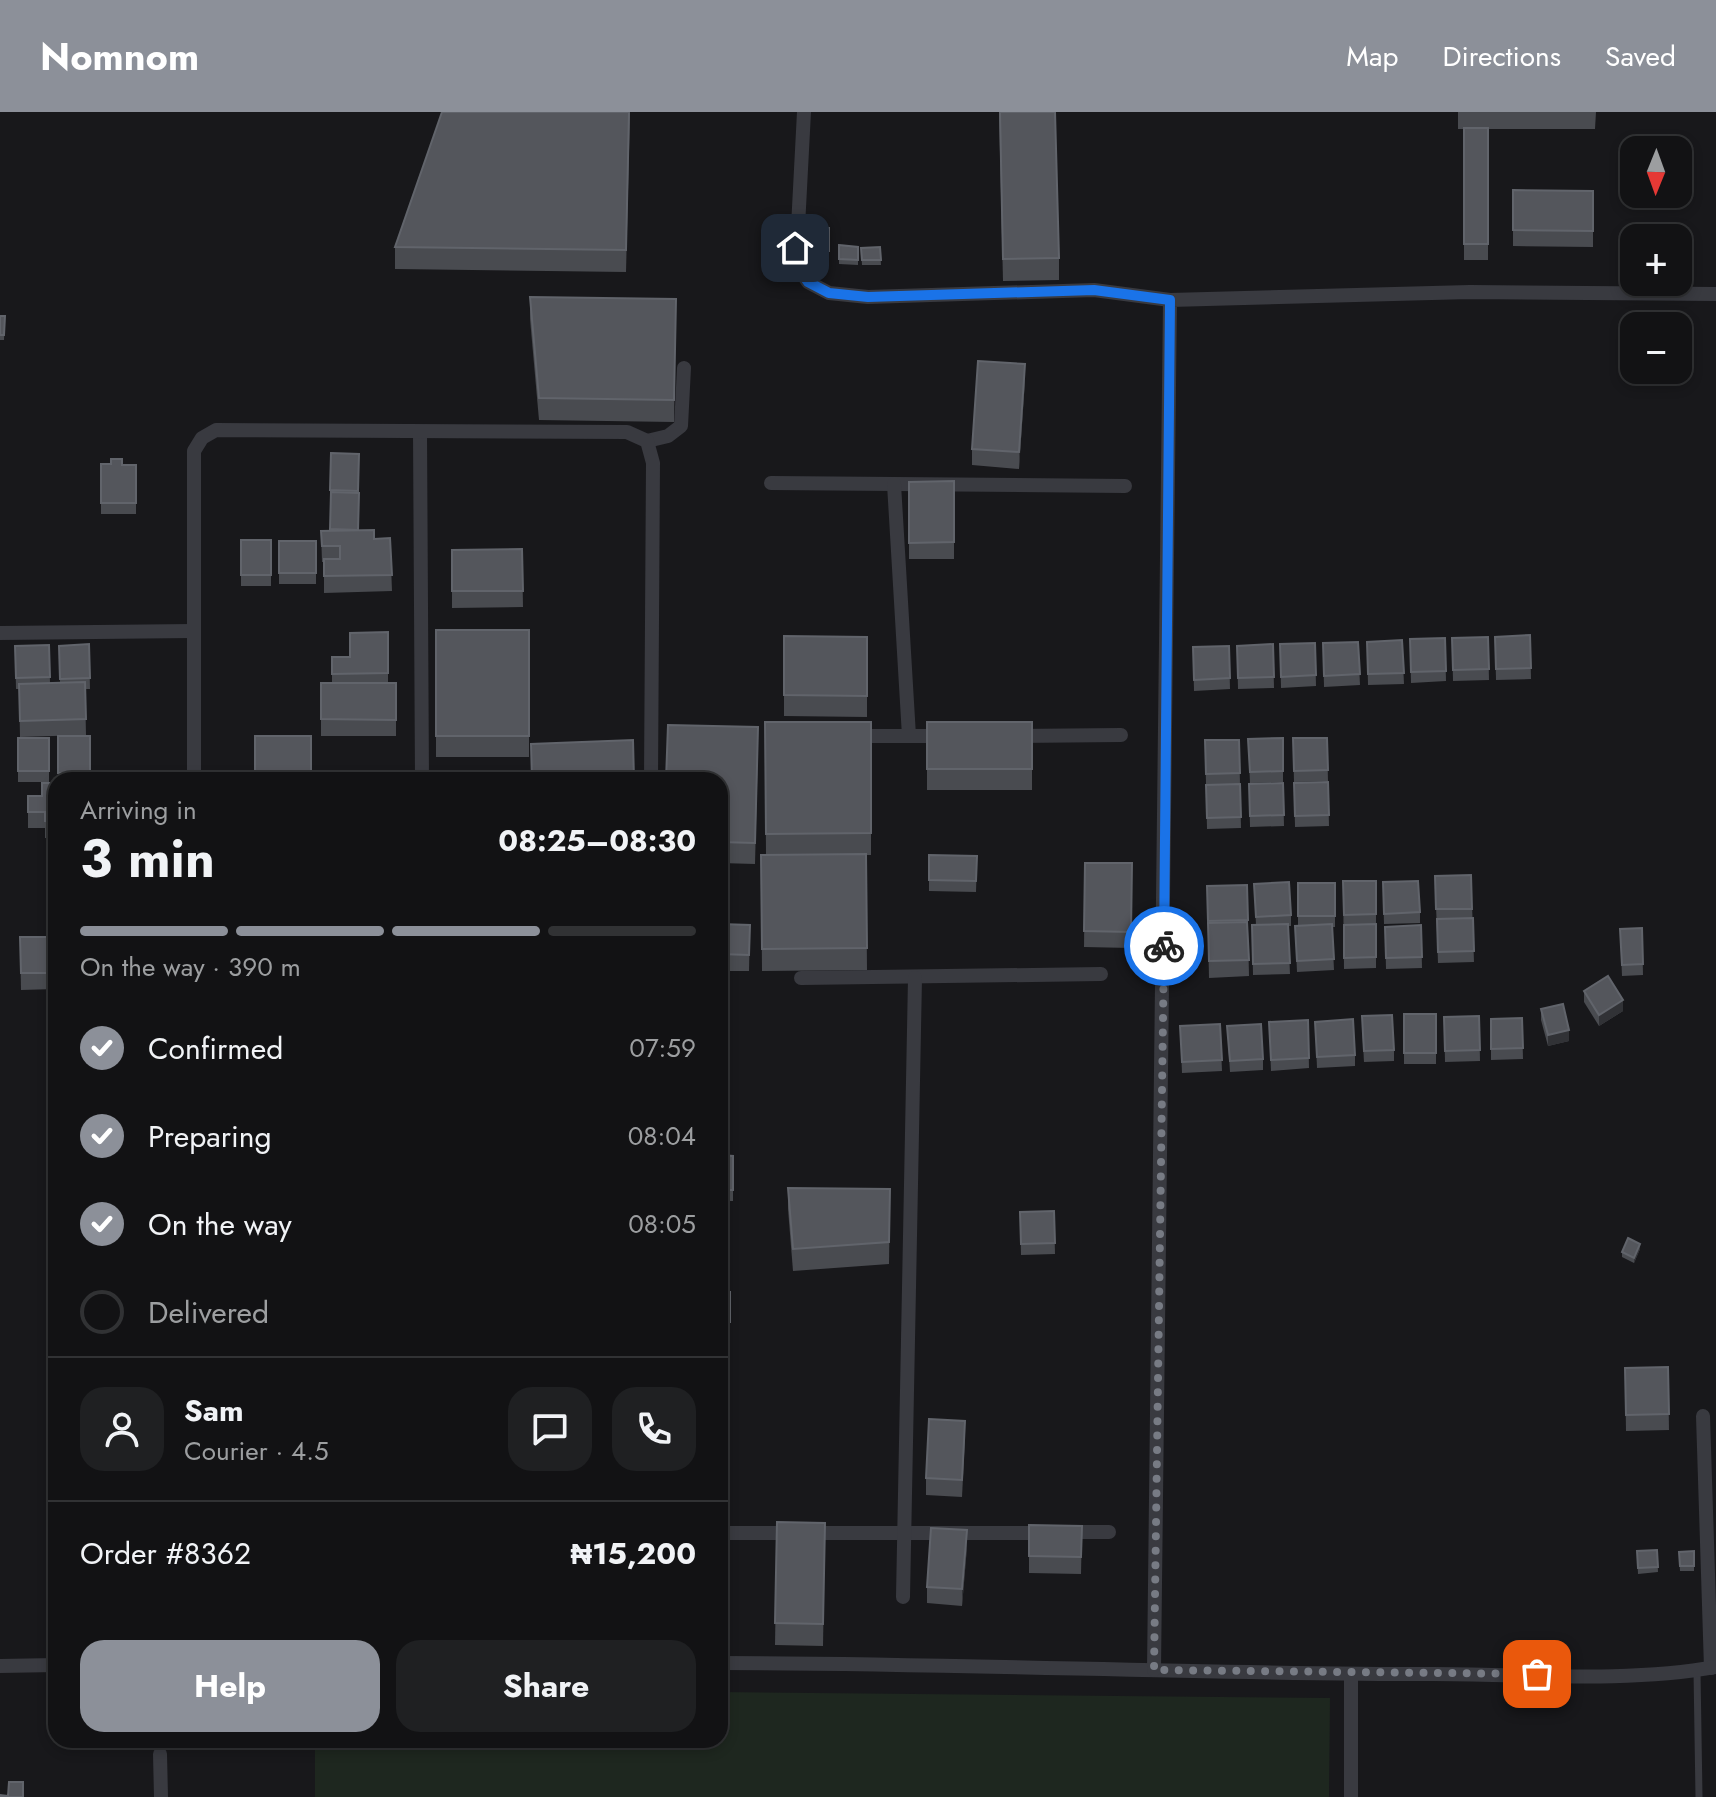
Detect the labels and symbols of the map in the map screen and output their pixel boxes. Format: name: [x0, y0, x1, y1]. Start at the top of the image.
north arrow: [1620, 136, 1692, 208]
pin: [761, 214, 829, 282]
courier: [1124, 906, 1204, 986]
pin: [1503, 1640, 1571, 1708]

